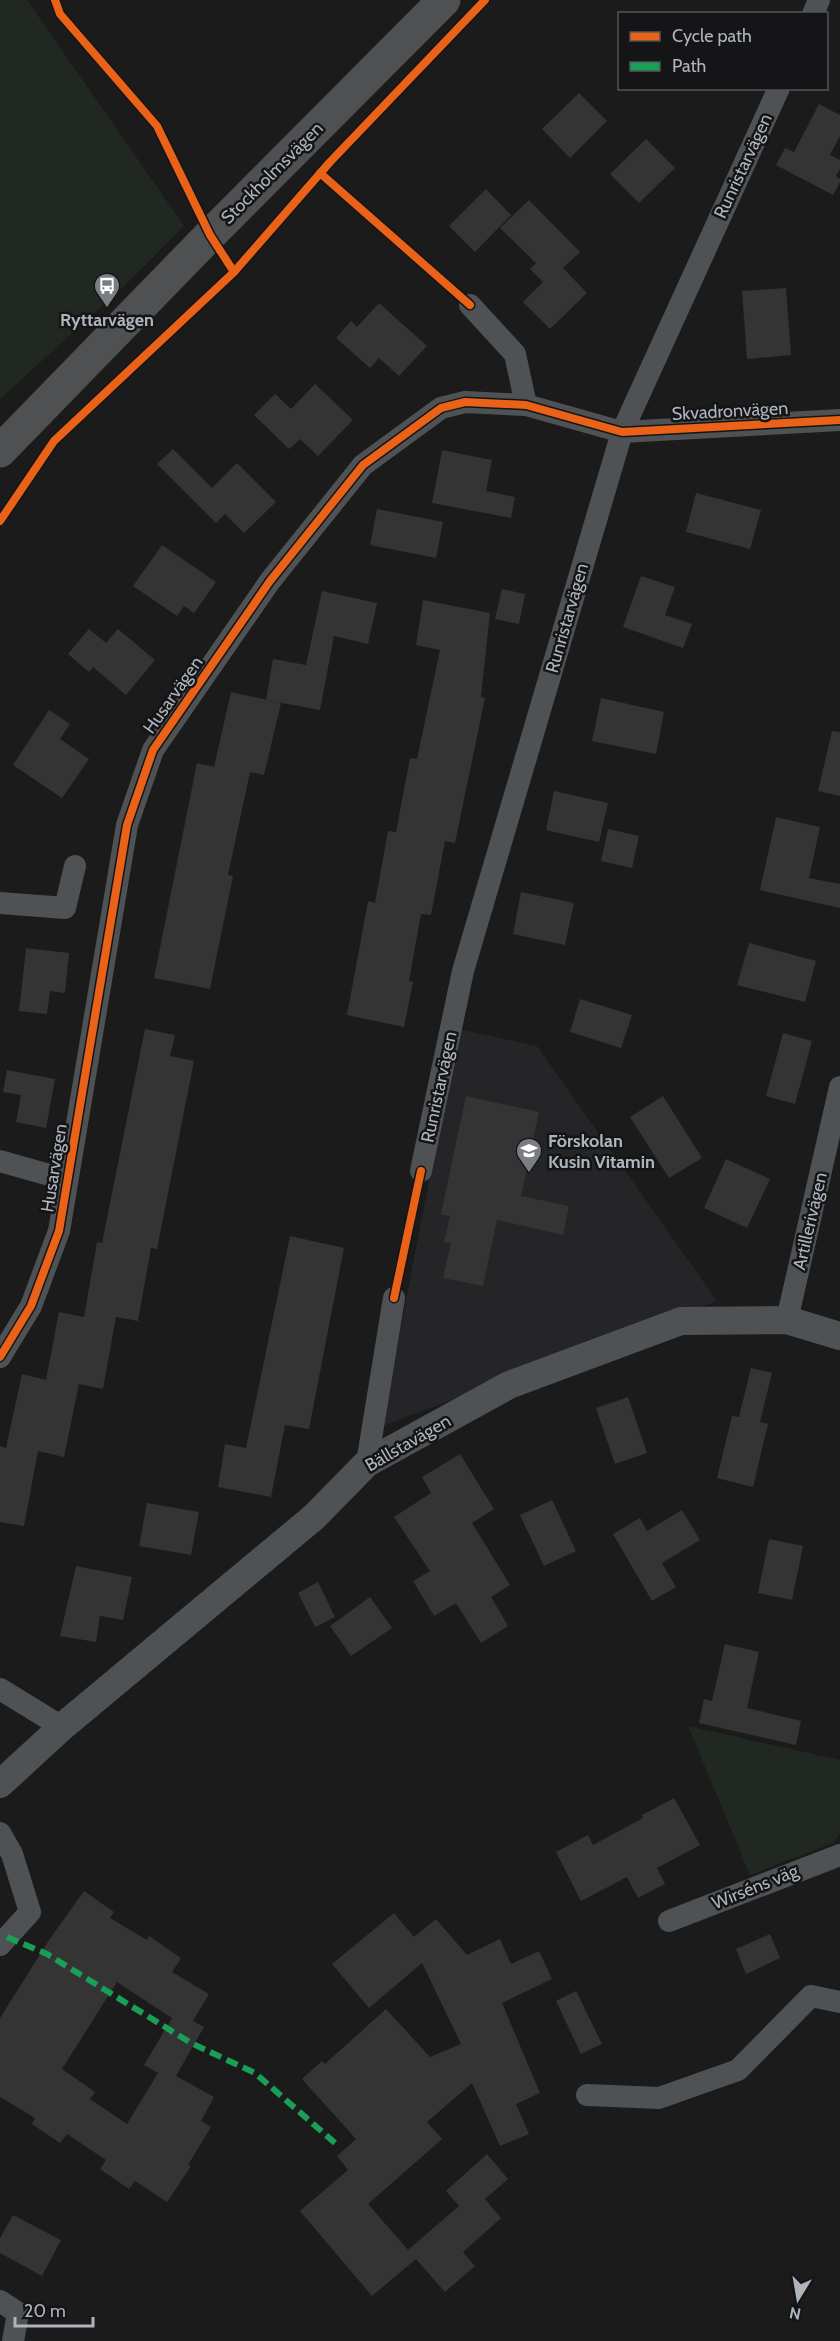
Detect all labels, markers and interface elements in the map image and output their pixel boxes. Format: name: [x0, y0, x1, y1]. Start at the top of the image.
legend: [618, 12, 828, 90]
text: Cycle path: [672, 25, 752, 47]
text: Path: [672, 55, 706, 77]
street label: Runristarvägen: [709, 110, 777, 222]
street label: Stockholmsvägen: [216, 117, 328, 229]
bus stop icon: Ryttarvägen: [92, 271, 122, 309]
place label: Ryttarvägen: [60, 309, 154, 331]
street label: Skvadronvägen: [671, 397, 789, 425]
street label: Runristarvägen: [541, 561, 593, 675]
street label: Husarvägen: [138, 652, 208, 738]
street label: Runristarvägen: [416, 1029, 462, 1145]
street label: Husarvägen: [36, 1122, 72, 1214]
place label: Förskolan Kusin Vitamin: [548, 1130, 655, 1173]
school or university icon: Förskolan Kusin Vitamin: [514, 1136, 544, 1174]
street label: Artillerivägen: [788, 1170, 832, 1272]
street label: Bällstavägen: [361, 1410, 455, 1476]
street label: Wirséns väg: [709, 1859, 802, 1914]
north arrow: [768, 2269, 828, 2329]
scale bar: [15, 2290, 93, 2328]
text: 20 m: [24, 2300, 66, 2322]
text: N: [788, 2303, 803, 2324]

